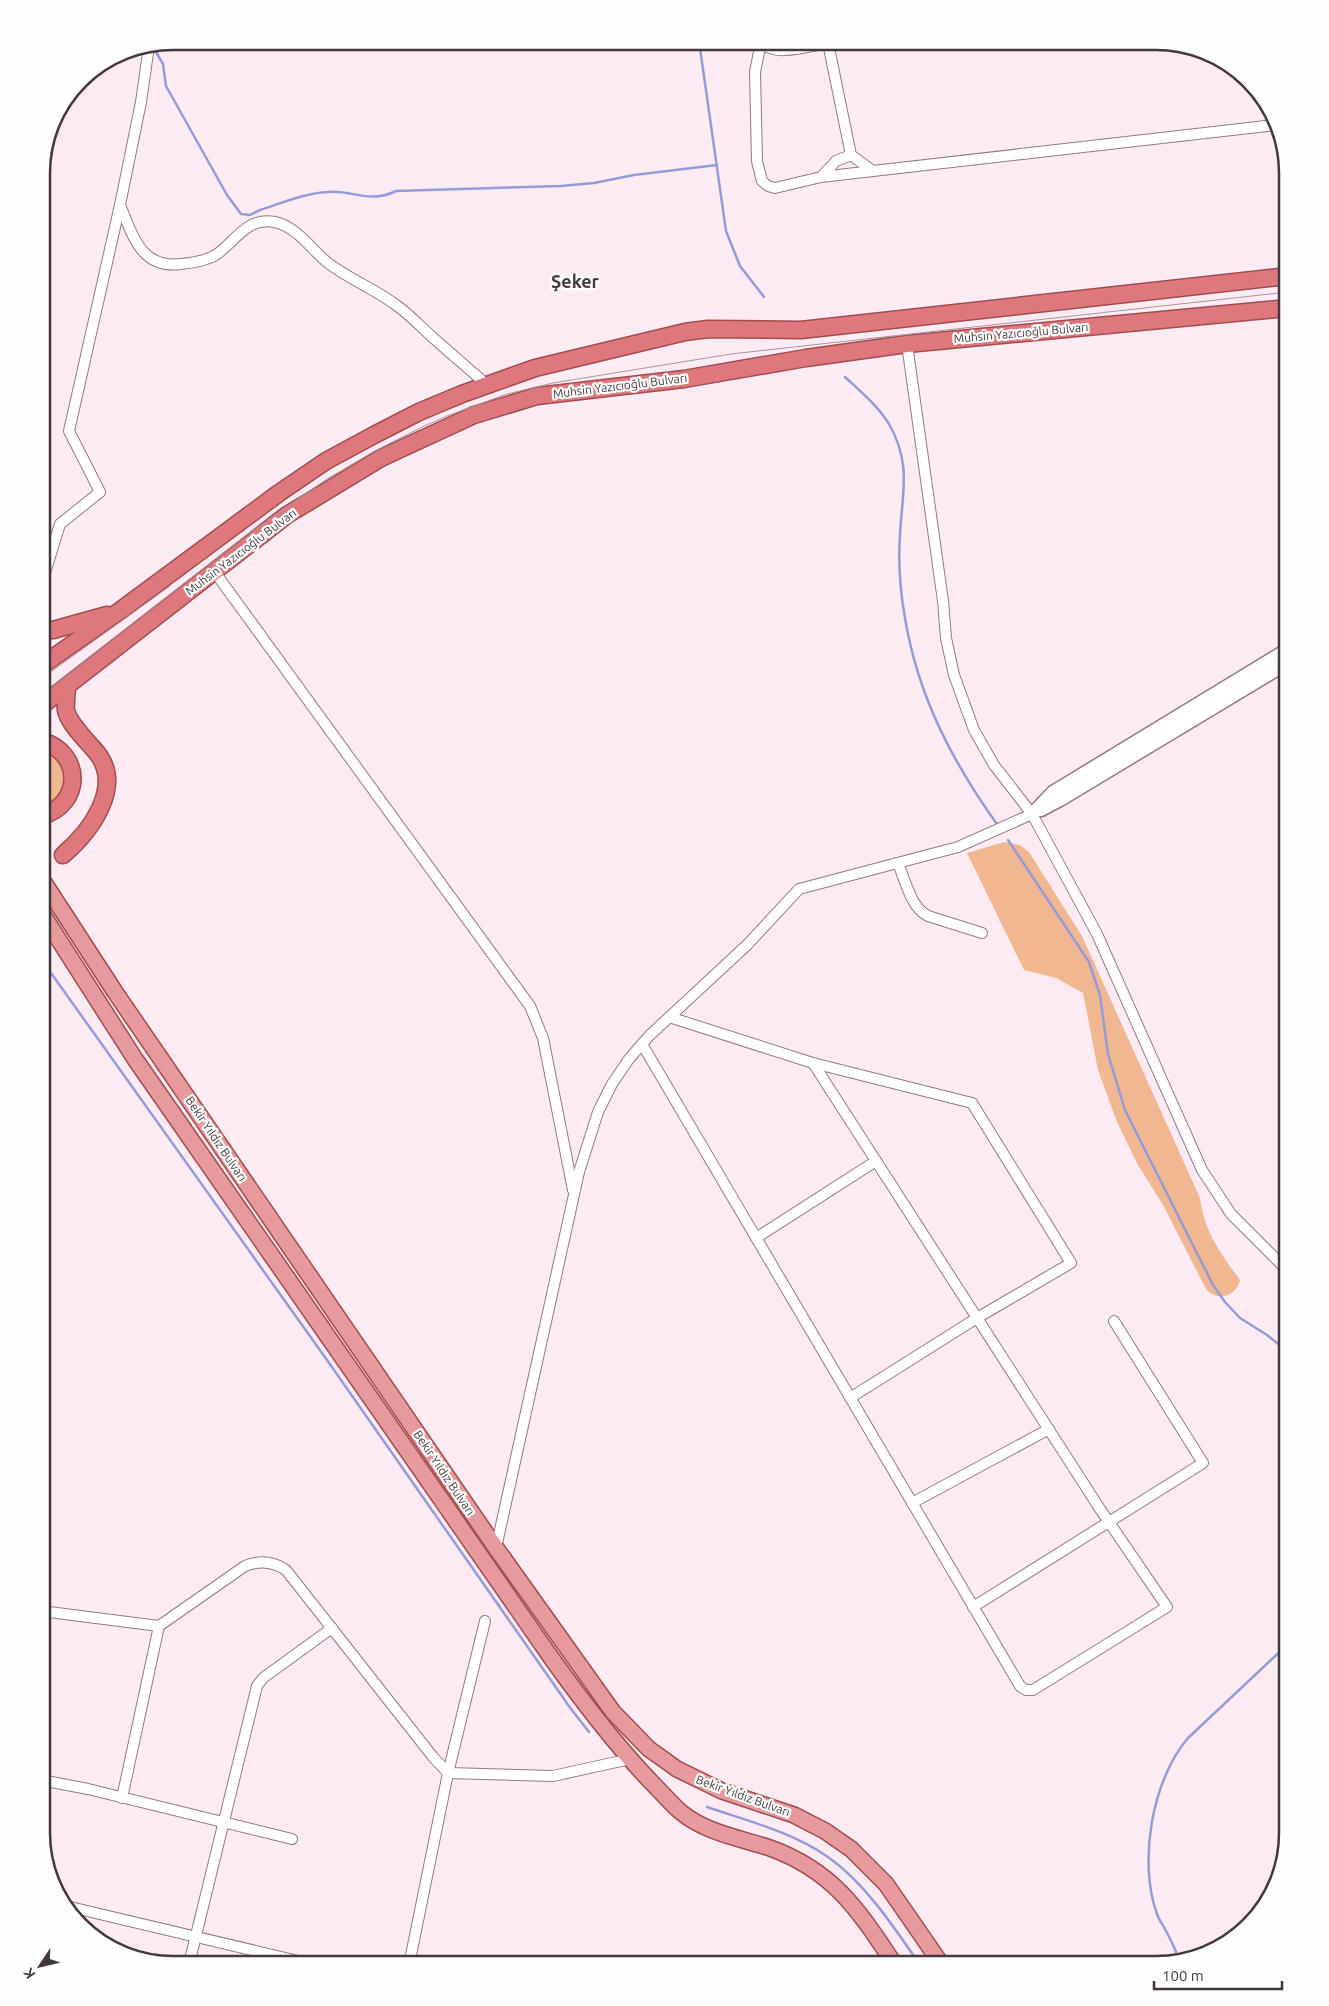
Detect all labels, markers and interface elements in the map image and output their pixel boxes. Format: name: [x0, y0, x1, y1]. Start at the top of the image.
district label: Şeker: [551, 271, 600, 292]
street label: Muhsin Yazıcıoğlu Bulvarı: [953, 320, 1089, 345]
street label: Muhsin Yazıcıoğlu Bulvarı: [552, 371, 688, 400]
street label: Muhsin Yazıcıoğlu Bulvarı: [183, 506, 299, 597]
street label: Bekir Yıldız Bulvarı: [183, 1094, 250, 1184]
street label: Bekir Yıldız Bulvarı: [411, 1428, 478, 1518]
street label: Bekir Yıldız Bulvarı: [694, 1772, 792, 1819]
north arrow: [15, 1941, 65, 1991]
scale bar: [1154, 1958, 1282, 1990]
text: K: [20, 1964, 39, 1982]
text: 100 m: [1162, 1967, 1204, 1984]

